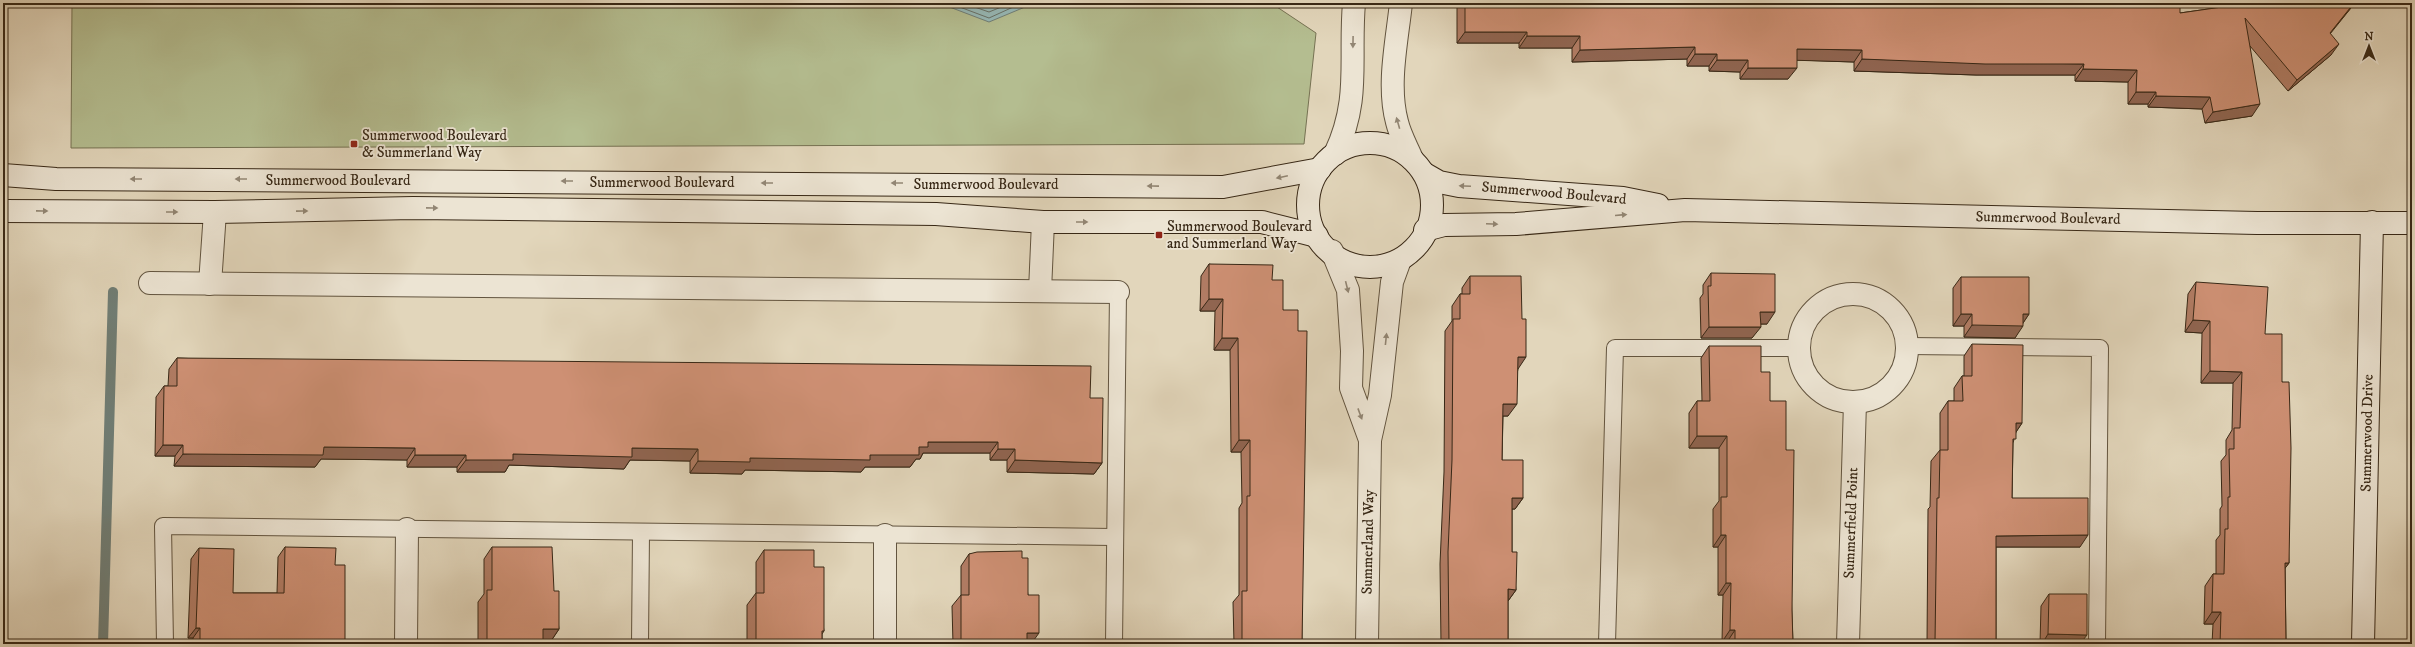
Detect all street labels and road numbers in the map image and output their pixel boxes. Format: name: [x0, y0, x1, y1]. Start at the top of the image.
street label: Summerwood Boulevard: [265, 171, 411, 190]
street label: Summerwood Boulevard: [589, 173, 735, 192]
street label: Summerwood Boulevard: [913, 175, 1059, 194]
street label: Summerwood Boulevard: [1481, 177, 1628, 209]
street label: Summerwood Boulevard: [1975, 207, 2121, 229]
street label: Summerwood Drive: [2356, 374, 2378, 492]
street label: Summerfield Point: [1840, 467, 1862, 579]
street label: Summerland Way: [1358, 488, 1378, 595]

